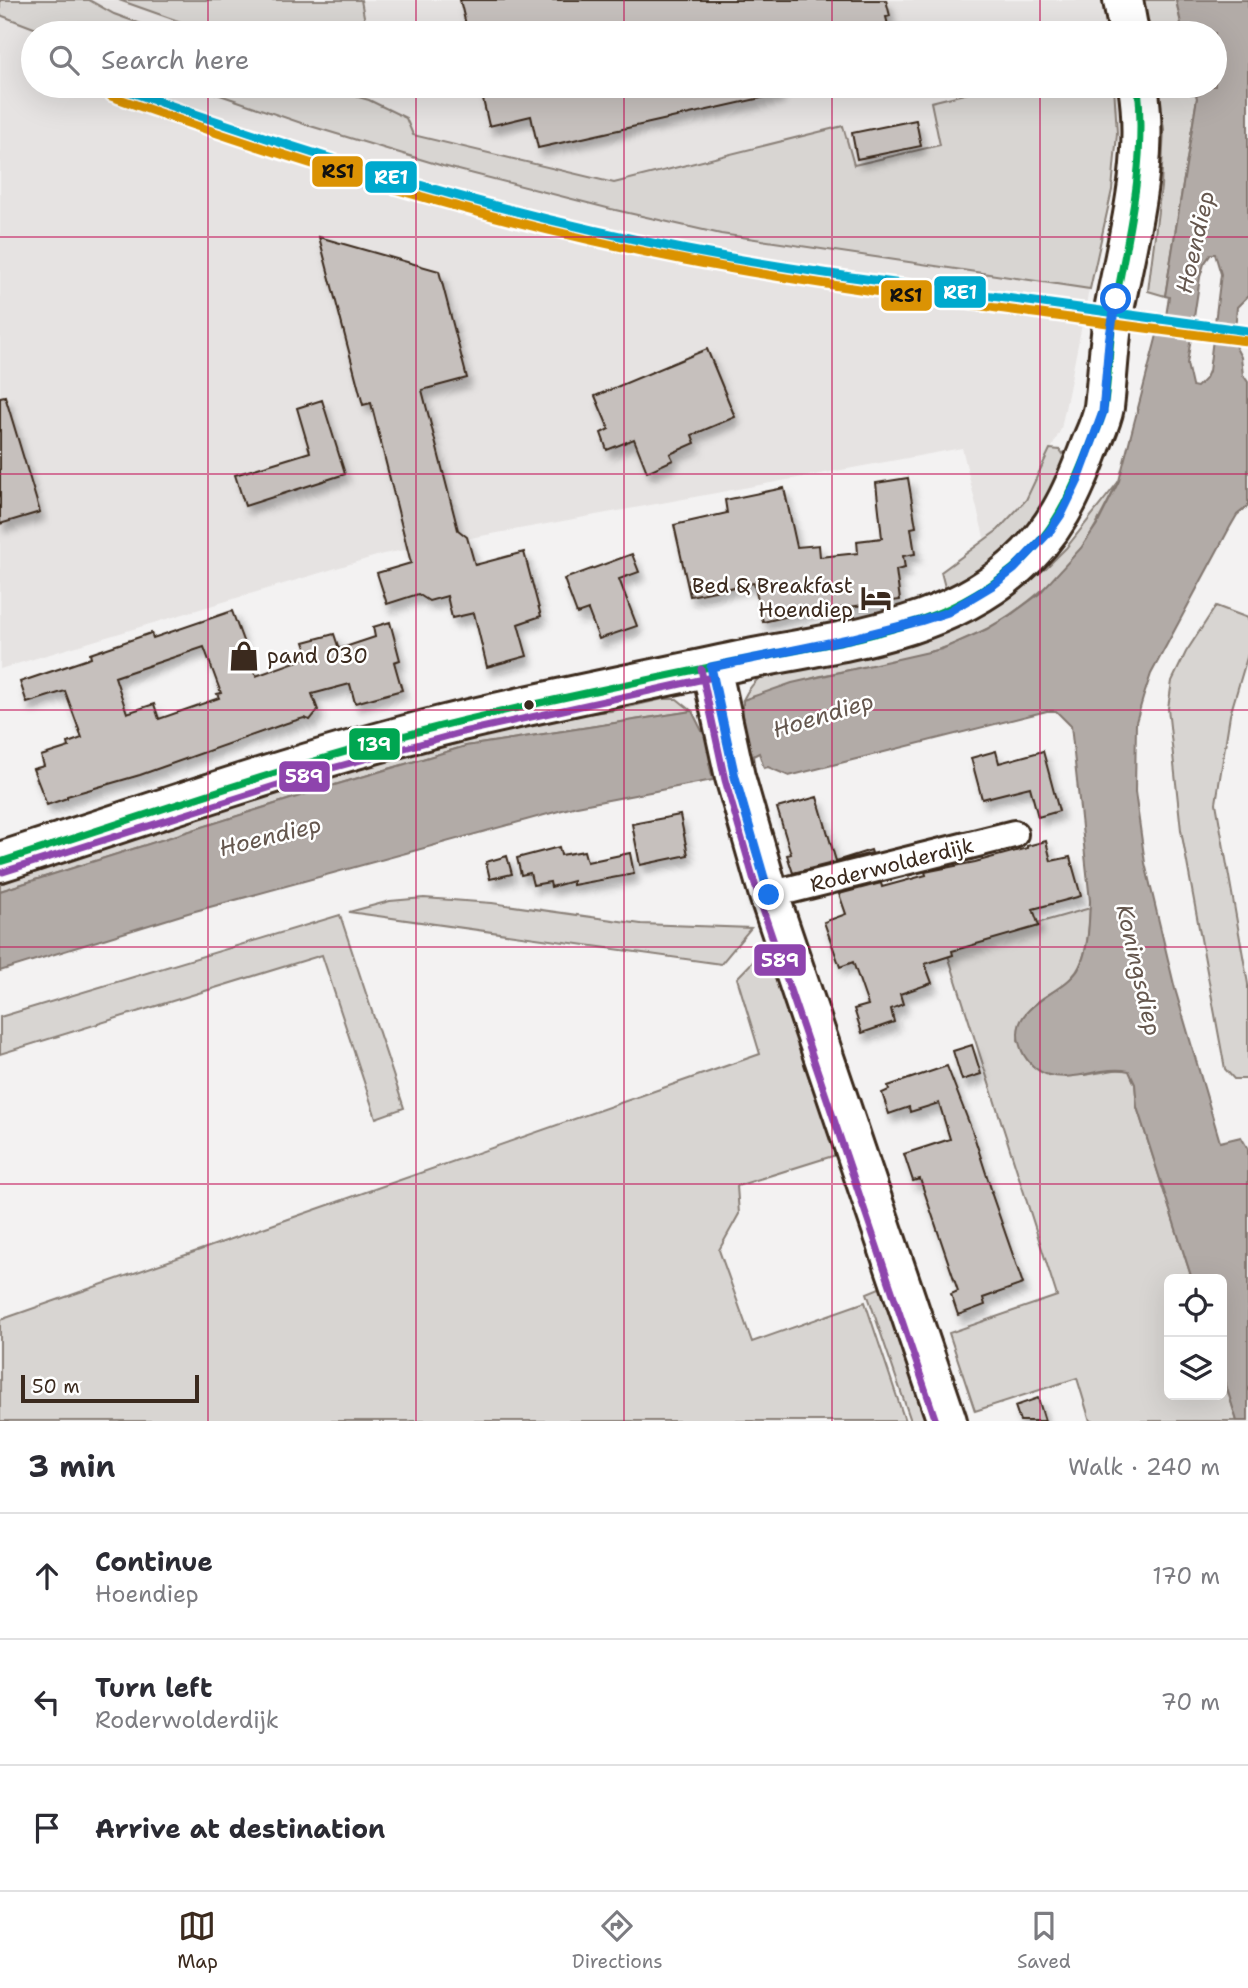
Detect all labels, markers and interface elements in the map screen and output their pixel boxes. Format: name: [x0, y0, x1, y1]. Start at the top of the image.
search box: [21, 21, 1227, 98]
icon: search: [45, 41, 83, 79]
text: Search here: [101, 42, 250, 77]
line badge: RS1: [311, 155, 364, 188]
text: RS1: [322, 159, 354, 184]
line badge: RE1: [364, 160, 418, 194]
text: RE1: [374, 165, 408, 190]
water label: Hoendiep: [1169, 188, 1221, 296]
line badge: RE1: [933, 275, 987, 309]
line badge: RS1: [880, 279, 933, 312]
text: RE1: [943, 280, 977, 305]
text: RS1: [890, 283, 922, 308]
route start: [1100, 283, 1131, 314]
place label: Bed & Breakfast Hoendiep: [692, 572, 853, 624]
hotel icon: Bed & Breakfast Hoendiep: [859, 581, 893, 615]
shop icon: pand 030: [227, 639, 261, 673]
place label: pand 030: [267, 642, 368, 670]
water label: Hoendiep: [769, 685, 877, 745]
unlabelled marker: [522, 698, 536, 712]
line badge: 139: [348, 727, 401, 761]
text: 139: [357, 732, 391, 757]
line badge: 589: [278, 760, 331, 793]
text: 589: [285, 764, 323, 789]
water label: Hoendiep: [216, 809, 324, 863]
street label: Roderwolderdijk: [807, 831, 977, 899]
route end: [753, 879, 784, 910]
water label: Koningsdiep: [1109, 901, 1169, 1039]
line badge: 589: [753, 943, 807, 977]
text: 589: [761, 948, 799, 973]
map controls: [1164, 1274, 1227, 1400]
button: locate: [1164, 1274, 1227, 1337]
button: layers: [1164, 1337, 1227, 1400]
scale bar: [21, 1372, 200, 1404]
text: 50 m: [32, 1374, 80, 1399]
text: 3 min: [28, 1446, 115, 1487]
text: Walk · 240 m: [1068, 1452, 1220, 1482]
text: Continue: [95, 1544, 213, 1579]
icon: ahead: [28, 1557, 66, 1595]
text: 170 m: [1152, 1561, 1220, 1591]
text: Hoendiep: [95, 1579, 199, 1609]
text: Turn left: [95, 1670, 212, 1705]
icon: left: [28, 1683, 66, 1721]
text: 70 m: [1161, 1687, 1220, 1717]
text: Roderwolderdijk: [95, 1705, 279, 1735]
icon: arrive: [28, 1809, 66, 1847]
text: Arrive at destination: [95, 1811, 385, 1846]
tab: Map: [177, 1907, 218, 1974]
tab: Directions: [572, 1907, 663, 1974]
tab: Saved: [1017, 1907, 1071, 1974]

